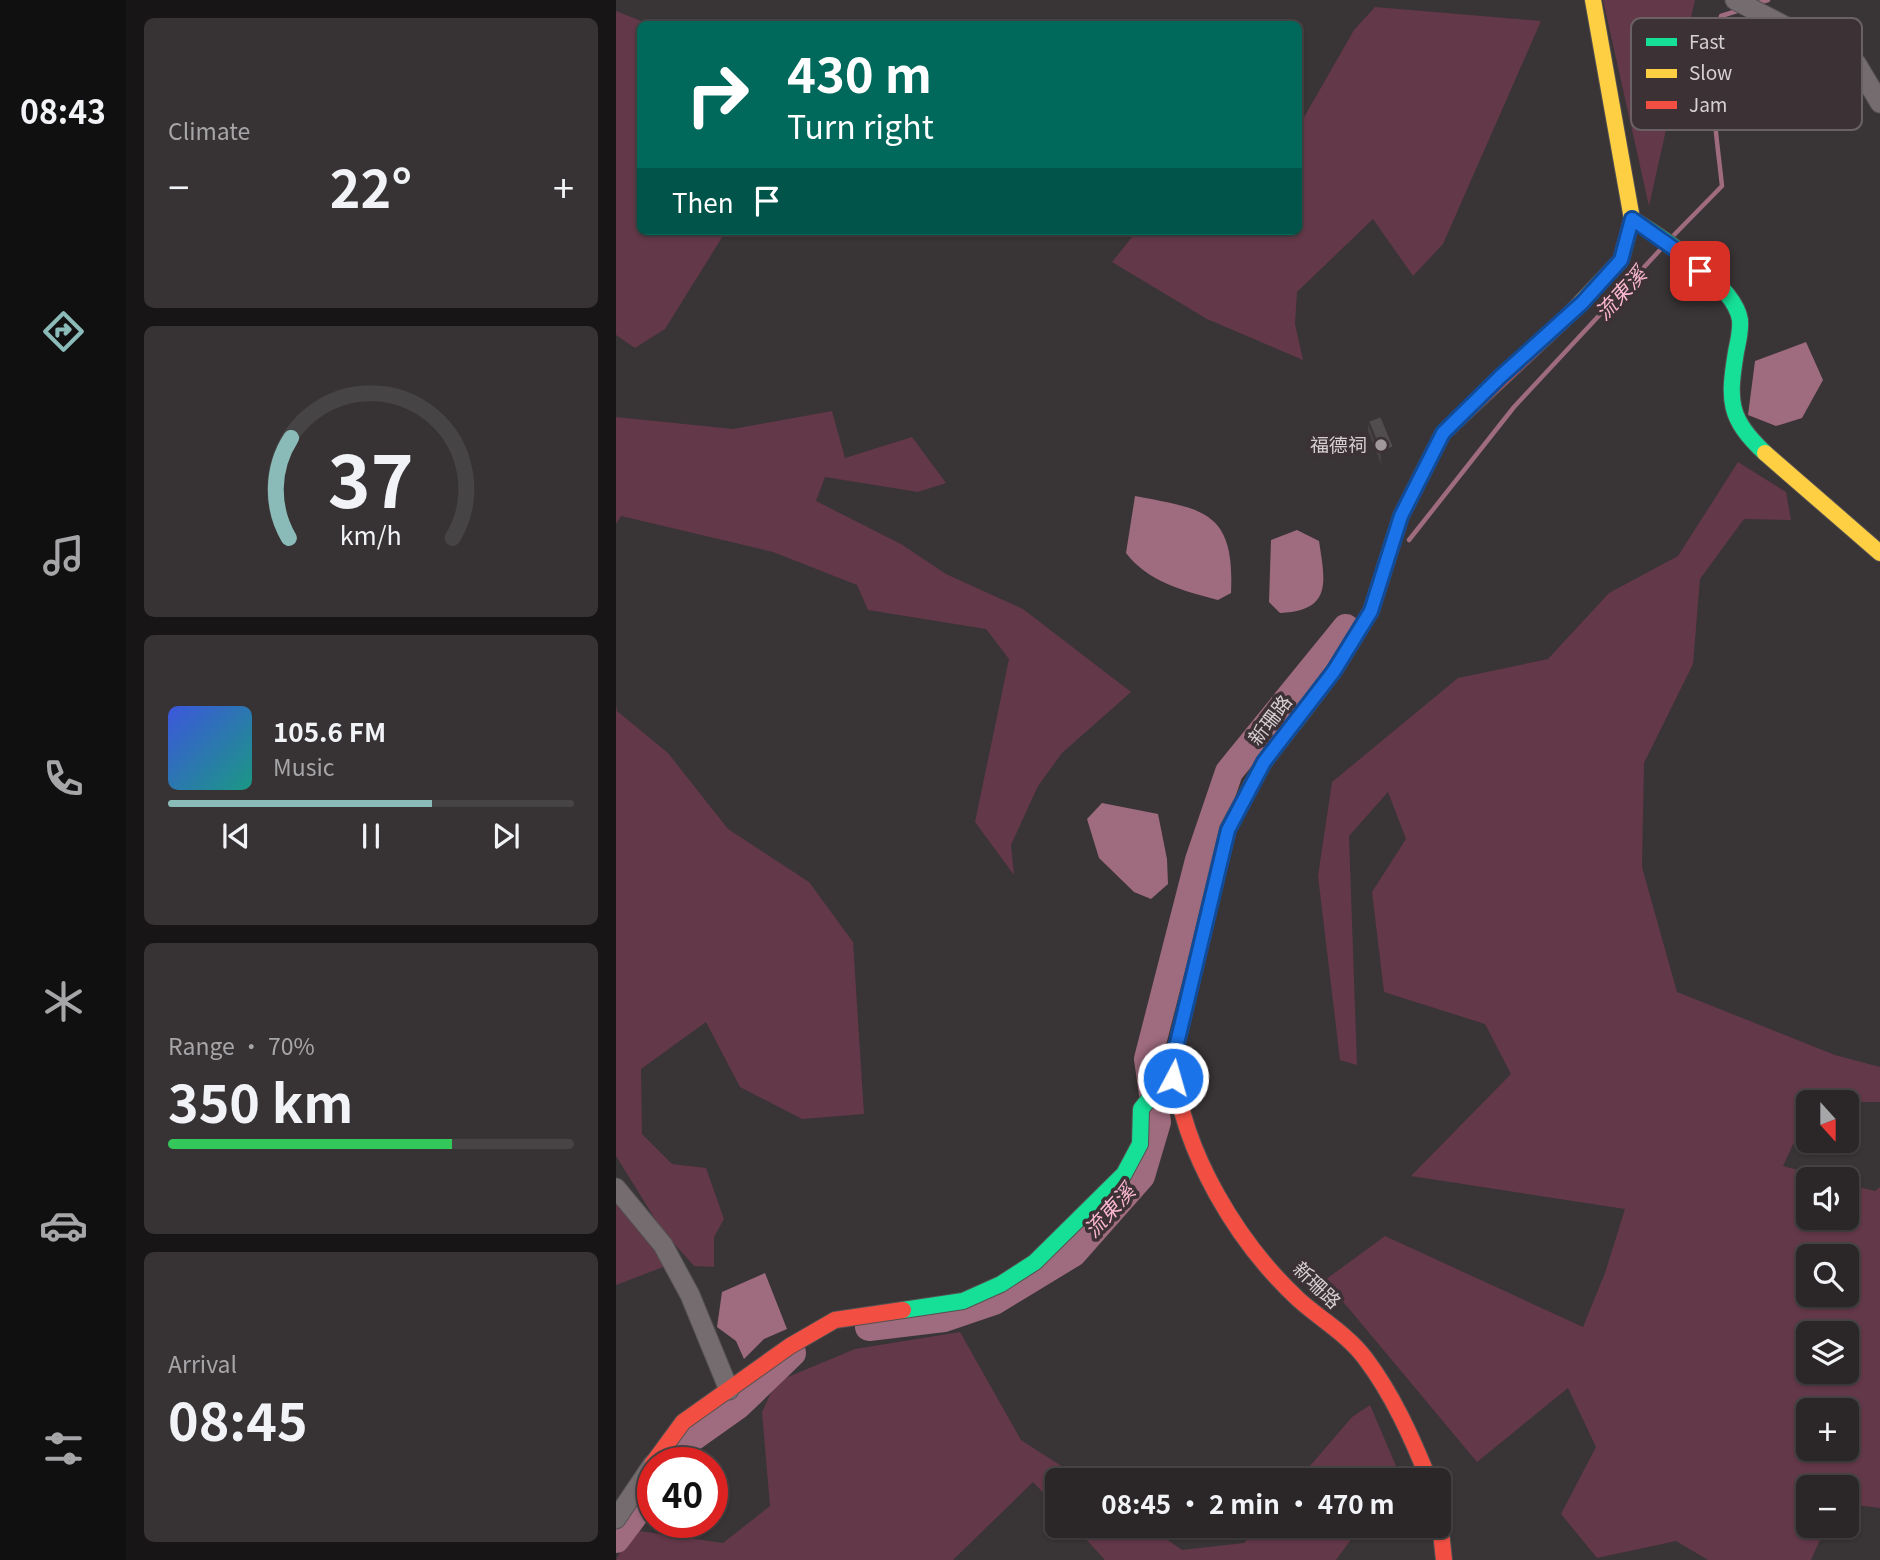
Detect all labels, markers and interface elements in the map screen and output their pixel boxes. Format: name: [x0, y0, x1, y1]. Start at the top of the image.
legend: [1631, 18, 1862, 130]
text: Fast: [1689, 27, 1725, 54]
text: 430 m: [787, 36, 932, 107]
icon: right: [672, 49, 763, 140]
text: Slow: [1689, 58, 1732, 85]
text: 08:43: [20, 87, 106, 133]
text: Jam: [1689, 90, 1727, 117]
text: Turn right: [787, 102, 934, 148]
text: Climate: [168, 113, 250, 147]
text: 22°: [330, 148, 412, 223]
text: −: [168, 158, 189, 213]
text: +: [553, 158, 574, 213]
icon: arrive: [748, 182, 786, 220]
text: Then: [672, 183, 734, 220]
pin: [1670, 241, 1730, 301]
icon: arrive: [1681, 252, 1719, 290]
water label: 流東溪: [1587, 257, 1654, 326]
icon: directions: [39, 307, 88, 356]
text: 37: [328, 424, 414, 529]
place label: 福德祠: [1310, 430, 1367, 457]
marker: 福德祠: [1373, 437, 1389, 453]
text: km/h: [340, 515, 402, 551]
icon: music: [39, 531, 88, 580]
street label: 新珊路: [1241, 688, 1297, 750]
text: 105.6 FM: [273, 712, 386, 749]
text: Music: [273, 749, 334, 783]
icon: phone: [39, 754, 88, 803]
icon: previous: [217, 817, 255, 855]
icon: pause: [352, 817, 390, 855]
icon: next: [487, 817, 525, 855]
icon: climate: [39, 977, 88, 1026]
text: Range · 70%: [168, 1028, 315, 1062]
position arrow: [1136, 1041, 1210, 1115]
text: 350 km: [168, 1063, 353, 1138]
north arrow: [1796, 1090, 1858, 1153]
map controls: [1796, 1090, 1859, 1538]
button: sound: [1796, 1167, 1859, 1230]
water label: 流東溪: [1076, 1174, 1143, 1243]
icon: car: [39, 1201, 88, 1250]
button: search: [1796, 1244, 1859, 1307]
street label: 新珊路: [1288, 1254, 1348, 1313]
button: layers: [1796, 1321, 1859, 1384]
text: Arrival: [168, 1346, 237, 1380]
text: 08:45: [168, 1381, 308, 1456]
button: +: [1796, 1398, 1859, 1461]
icon: filters: [39, 1424, 88, 1473]
speed limit sign: 40: [637, 1447, 728, 1538]
button: −: [1796, 1475, 1859, 1538]
text: 08:45 · 2 min · 470 m: [1101, 1484, 1395, 1521]

